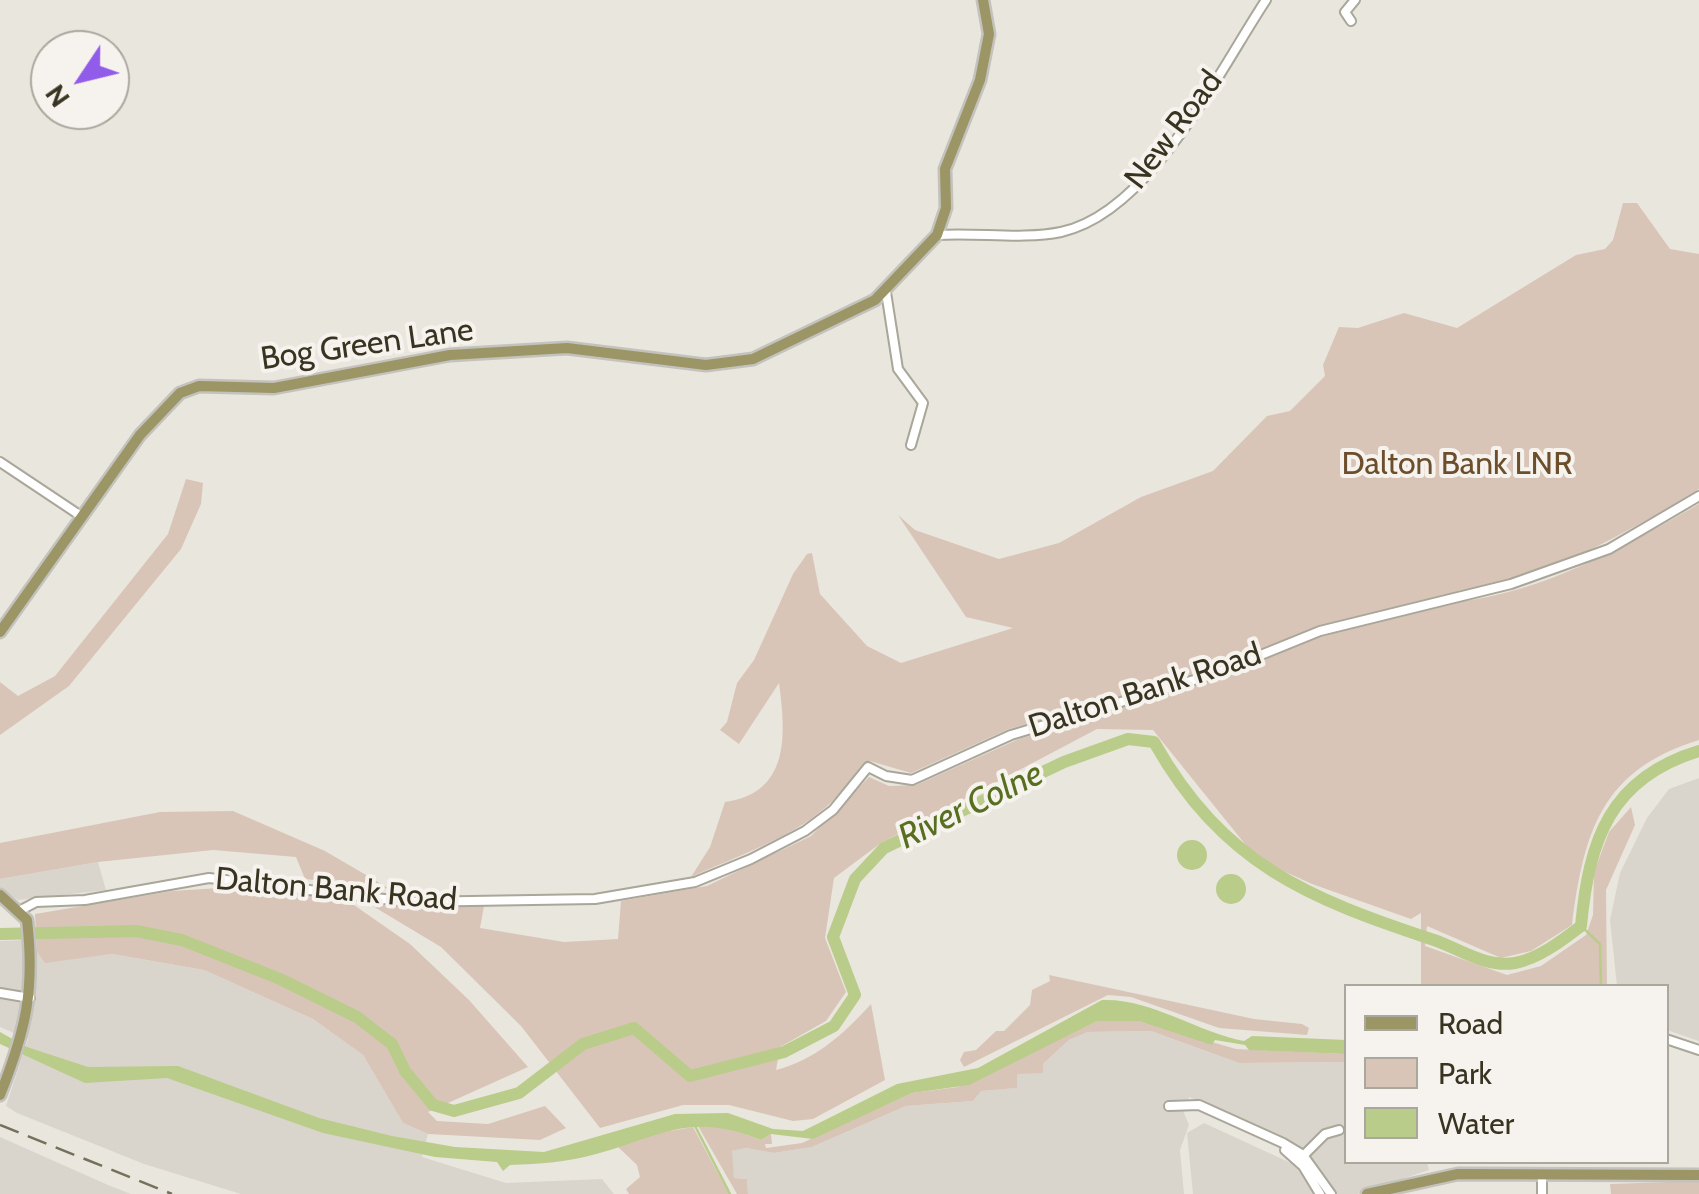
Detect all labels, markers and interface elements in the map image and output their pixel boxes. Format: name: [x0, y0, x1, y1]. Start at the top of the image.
north arrow: [30, 30, 130, 130]
street label: New Road: [1117, 63, 1231, 197]
text: N: [37, 78, 77, 114]
street label: Bog Green Lane: [258, 311, 476, 379]
park label: Dalton Bank LNR: [1342, 446, 1572, 484]
street label: Dalton Bank Road: [1024, 635, 1266, 747]
water label: River Colne: [892, 753, 1050, 859]
street label: Dalton Bank Road: [214, 860, 458, 920]
legend: [1344, 984, 1669, 1164]
text: Road: [1438, 1005, 1503, 1042]
text: Park: [1438, 1055, 1492, 1092]
text: Water: [1438, 1105, 1514, 1142]

